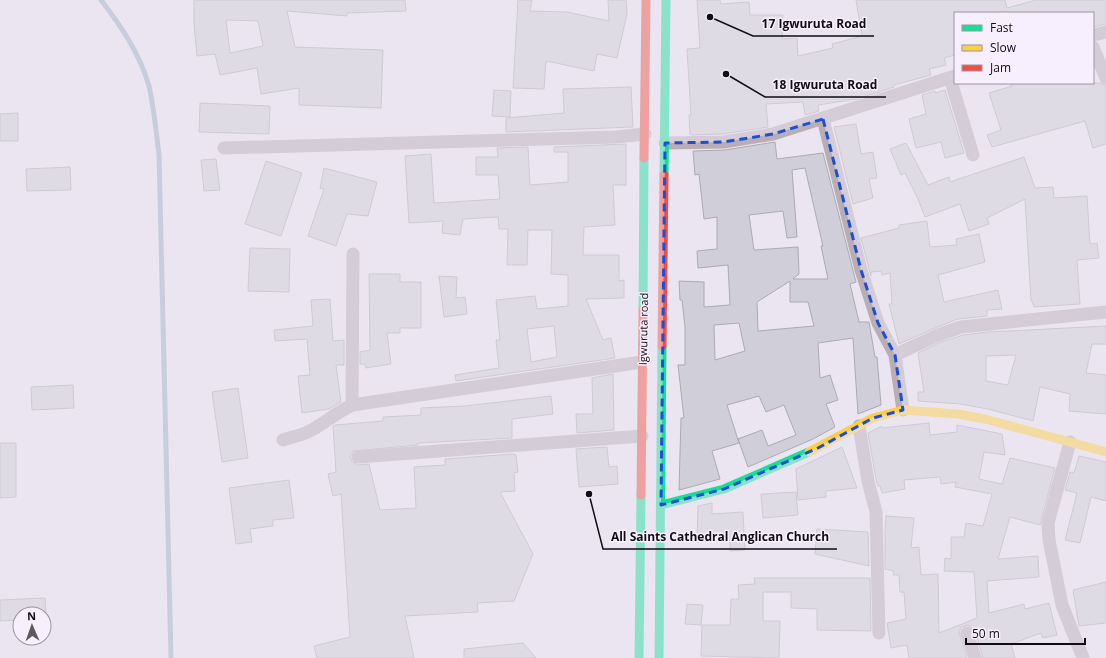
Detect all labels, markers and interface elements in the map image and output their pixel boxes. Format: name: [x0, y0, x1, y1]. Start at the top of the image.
callout: 17 Igwuruta Road: [753, 12, 874, 36]
legend: [954, 12, 1094, 84]
text: 17 Igwuruta Road: [762, 15, 866, 32]
text: Fast: [990, 19, 1013, 36]
text: Slow: [990, 39, 1017, 56]
text: Jam: [989, 59, 1011, 76]
callout: 18 Igwuruta Road: [765, 73, 886, 97]
text: 18 Igwuruta Road: [773, 76, 877, 93]
street label: Igwuruta road: [635, 293, 651, 365]
callout: All Saints Cathedral Anglican Church: [603, 525, 837, 549]
text: All Saints Cathedral Anglican Church: [611, 528, 829, 545]
north arrow: [12, 606, 52, 646]
text: N: [27, 608, 36, 623]
scale bar: [966, 620, 1085, 646]
text: 50 m: [972, 625, 1000, 642]

